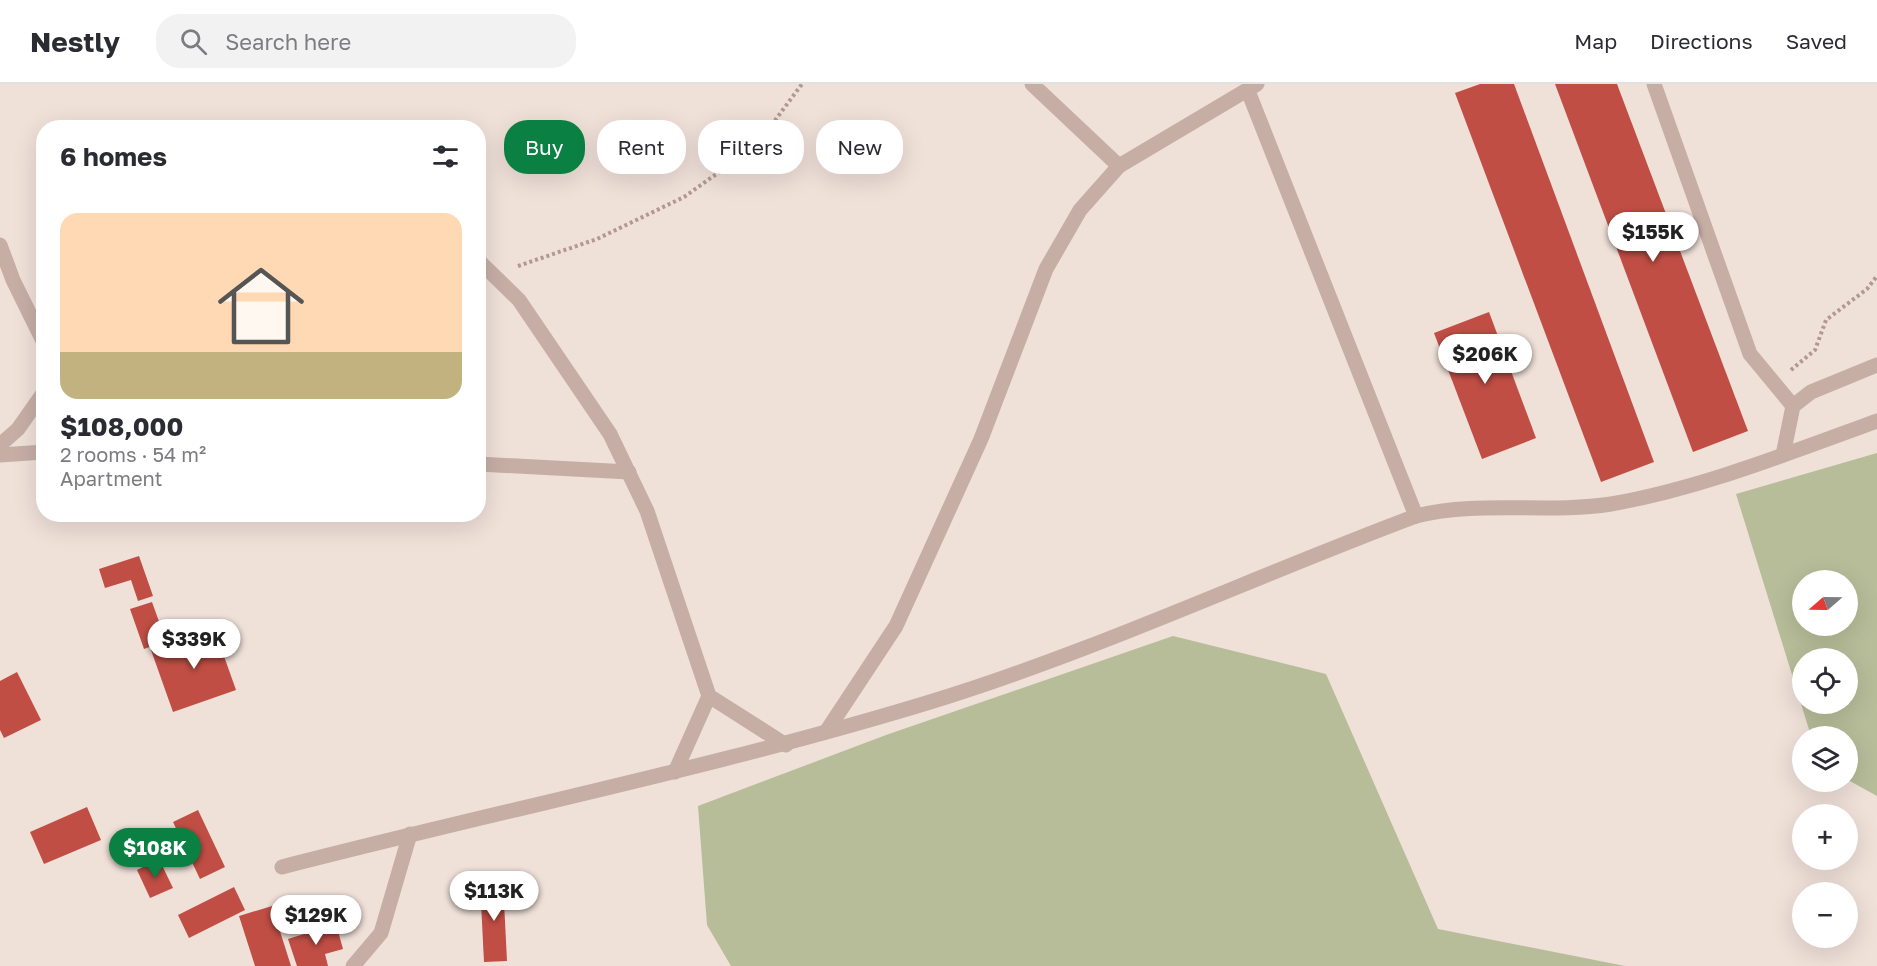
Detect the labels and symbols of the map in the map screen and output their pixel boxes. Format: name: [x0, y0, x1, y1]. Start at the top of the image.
pin: $155K: [1611, 212, 1695, 263]
pin: $206K: [1443, 334, 1527, 385]
north arrow: [1792, 570, 1858, 636]
pin: $339K: [152, 619, 236, 670]
pin: $108K: [113, 828, 197, 879]
pin: $113K: [452, 871, 536, 922]
pin: $129K: [274, 895, 358, 946]

